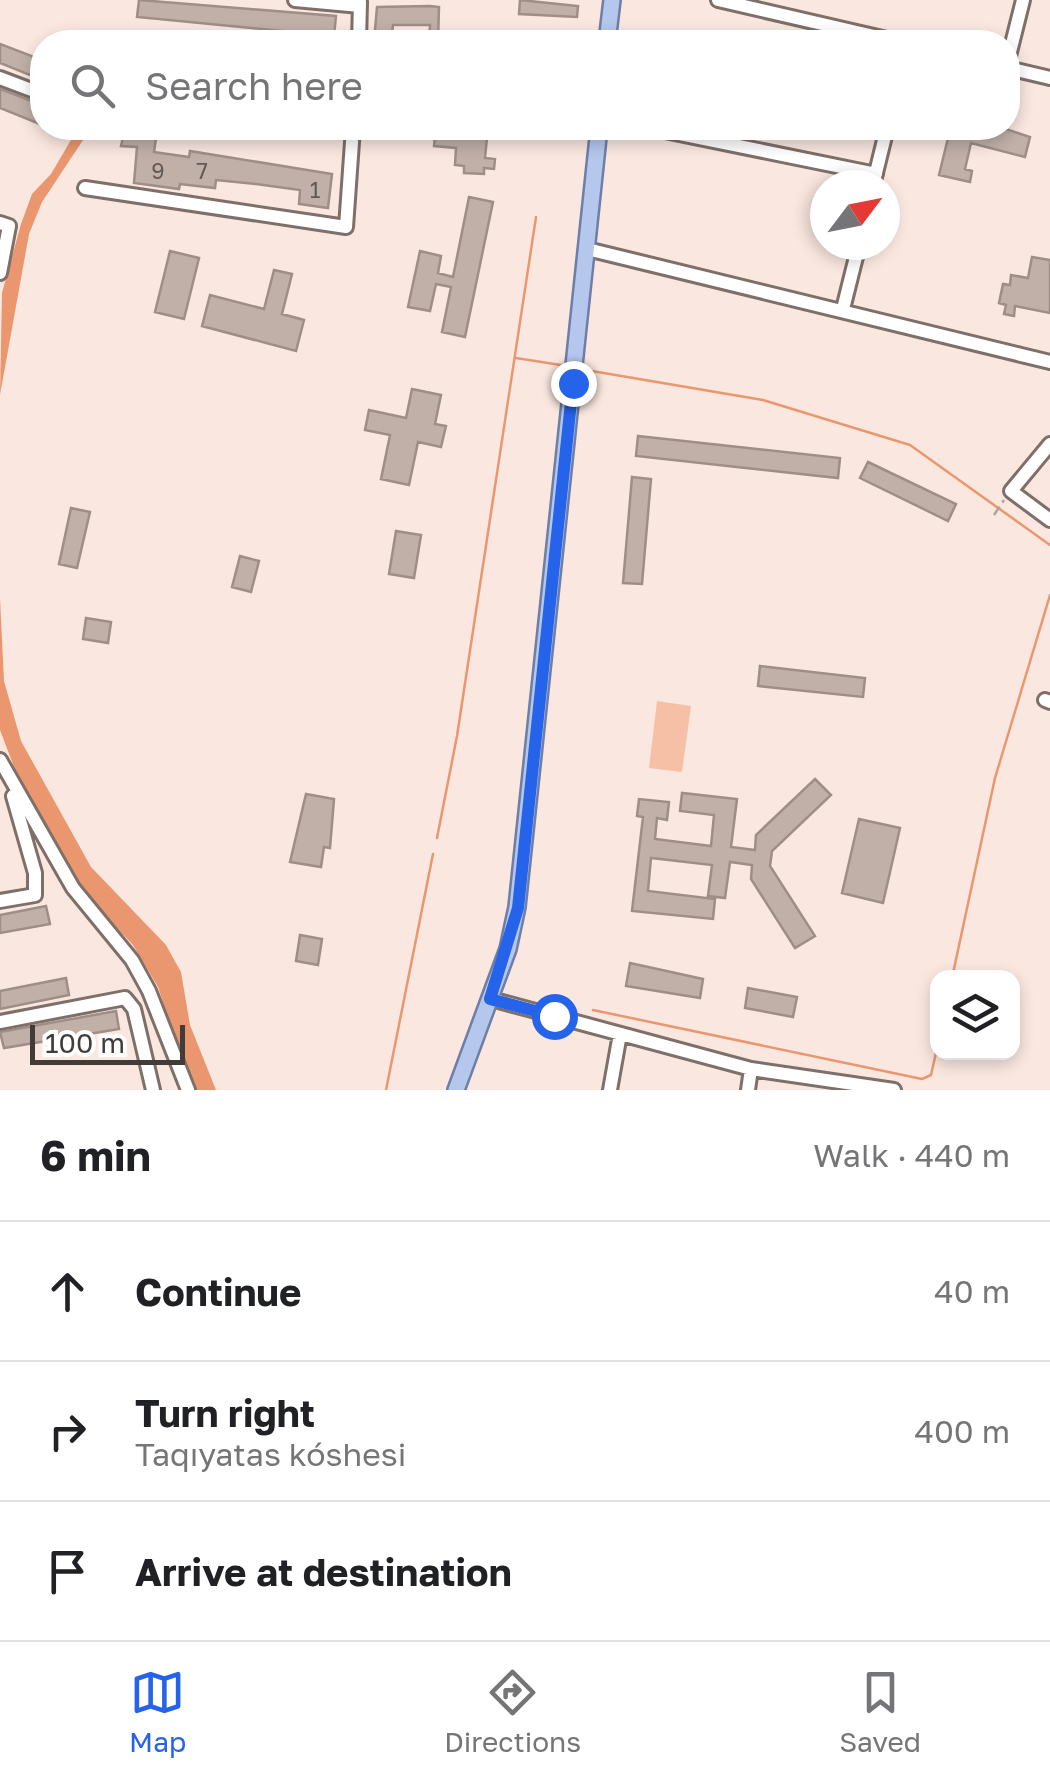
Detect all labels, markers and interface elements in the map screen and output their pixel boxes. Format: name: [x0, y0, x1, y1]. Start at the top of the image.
search box: [30, 30, 1020, 140]
icon: search: [65, 58, 120, 113]
text: Search here: [145, 63, 363, 108]
house number: 9: [151, 157, 165, 184]
house number: 7: [196, 157, 208, 184]
north arrow: [810, 170, 900, 260]
house number: 1: [310, 176, 321, 203]
route end: [551, 361, 597, 407]
map controls: [930, 970, 1020, 1060]
button: layers: [930, 970, 1020, 1060]
route start: [532, 994, 578, 1040]
scale bar: [30, 1020, 185, 1064]
text: 100 m: [45, 1026, 125, 1059]
text: 6 min: [40, 1130, 151, 1180]
text: Walk · 440 m: [813, 1136, 1010, 1174]
icon: ahead: [40, 1264, 95, 1319]
text: Continue: [135, 1269, 301, 1314]
text: 40 m: [934, 1272, 1010, 1310]
text: Turn right: [135, 1390, 315, 1435]
icon: right: [40, 1404, 95, 1459]
text: 400 m: [914, 1412, 1010, 1450]
text: Taqıyatas kóshesi: [135, 1435, 406, 1473]
icon: arrive: [40, 1544, 95, 1599]
text: Arrive at destination: [135, 1549, 512, 1594]
tab: Map: [129, 1665, 186, 1758]
tab: Directions: [444, 1665, 581, 1758]
tab: Saved: [839, 1665, 921, 1758]

